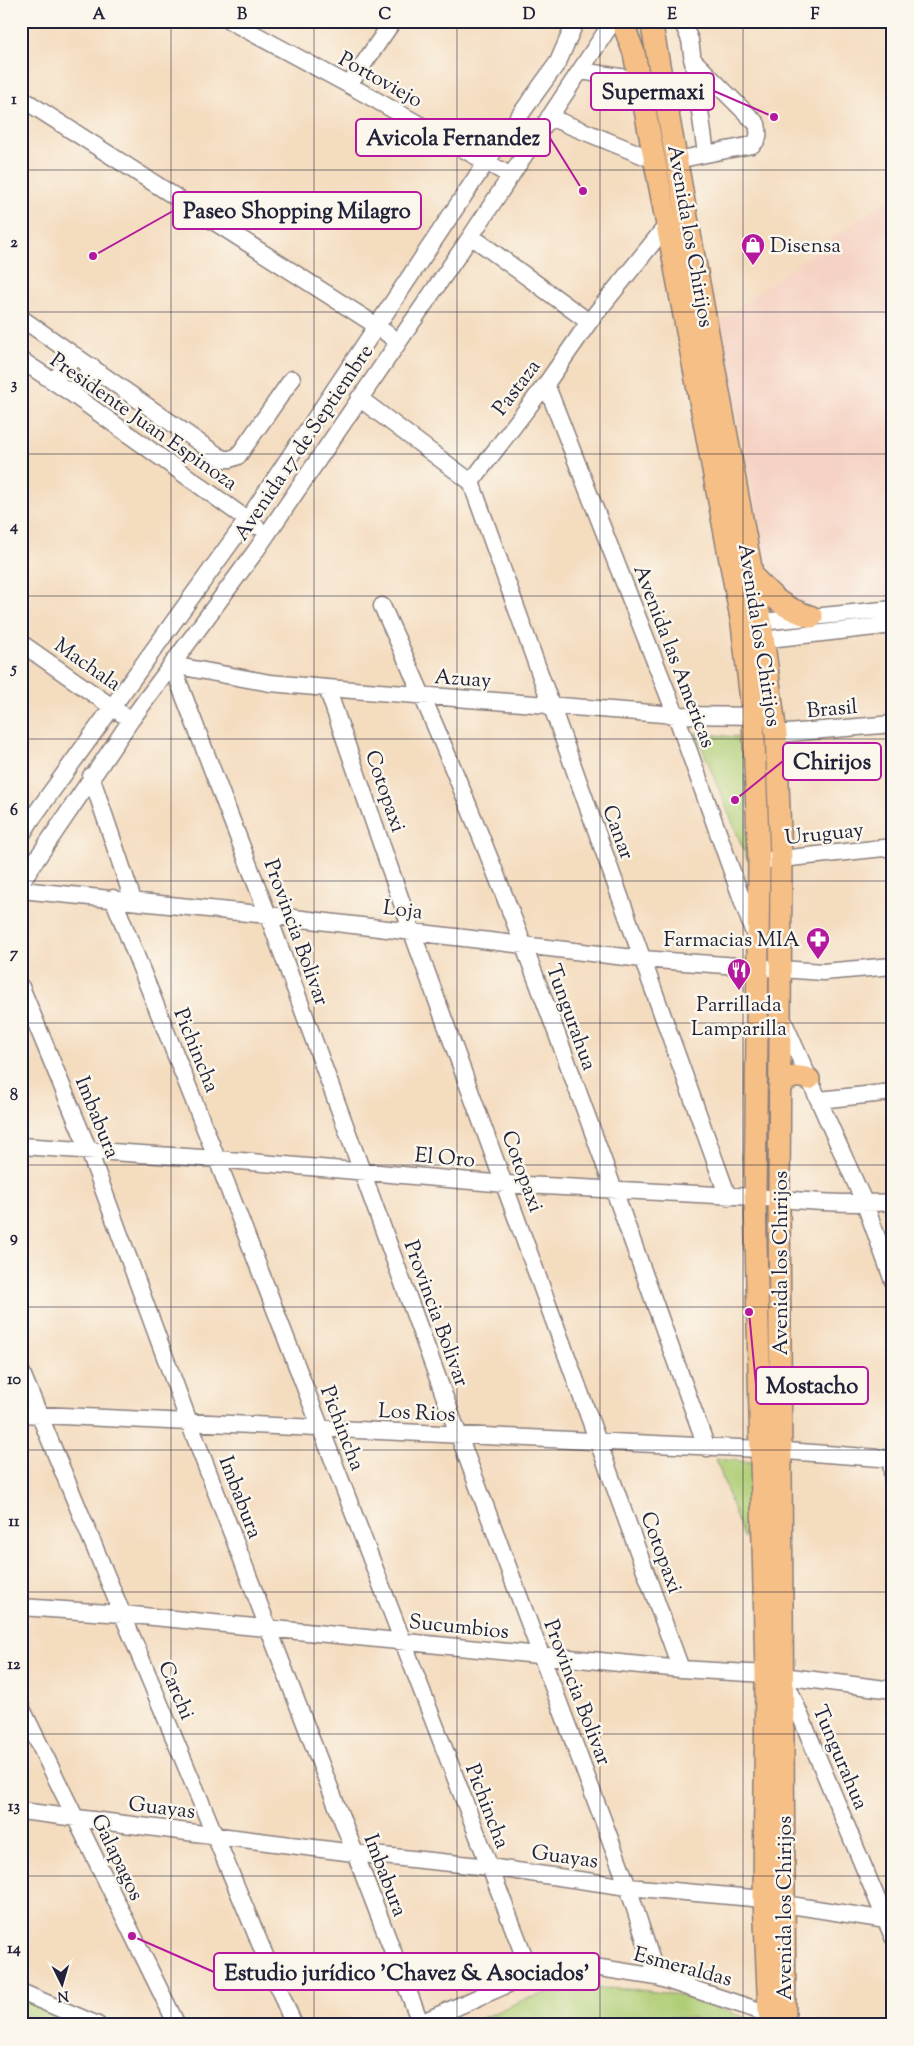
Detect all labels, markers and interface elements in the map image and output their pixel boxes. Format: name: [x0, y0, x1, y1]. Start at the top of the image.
text: A: [93, 4, 106, 27]
text: B: [237, 4, 247, 27]
text: C: [379, 4, 392, 27]
text: D: [523, 4, 536, 27]
text: E: [667, 4, 677, 27]
text: F: [811, 4, 820, 27]
street label: Portoviejo: [332, 45, 428, 116]
callout: Supermaxi: [591, 73, 714, 110]
text: Supermaxi: [601, 78, 705, 110]
text: 1: [11, 89, 17, 112]
callout: Avicola Fernandez: [356, 119, 550, 156]
text: Avicola Fernandez: [366, 124, 541, 156]
street label: Avenida los Chirijos: [658, 143, 720, 330]
callout: Paseo Shopping Milagro: [173, 192, 421, 229]
text: Paseo Shopping Milagro: [183, 197, 411, 229]
text: 2: [10, 232, 18, 255]
shop icon: Disensa: [740, 232, 766, 266]
place label: Disensa: [770, 232, 841, 262]
street label: Avenida 17 de Septiembre: [228, 339, 382, 547]
street label: Presidente Juan Espinoza: [43, 346, 243, 499]
street label: Pastaza: [486, 353, 549, 423]
text: 3: [11, 374, 18, 397]
text: 4: [9, 516, 18, 539]
street label: Avenida los Chirijos: [729, 542, 787, 729]
street label: Avenida las Americas: [624, 561, 722, 753]
street label: Machala: [47, 632, 127, 700]
text: 5: [9, 658, 17, 681]
street label: Azuay: [433, 663, 493, 697]
street label: Brasil: [806, 693, 859, 727]
callout: Chirijos: [783, 743, 881, 780]
street label: Cotopaxi: [356, 747, 412, 837]
text: Chirijos: [793, 748, 871, 780]
text: 6: [10, 800, 18, 823]
street label: Canar: [593, 801, 641, 864]
street label: Uruguay: [783, 816, 866, 854]
street label: Provincia Bolivar: [255, 855, 336, 1010]
street label: Loja: [381, 894, 425, 928]
place label: Farmacias MIA: [664, 926, 800, 956]
pharmacy icon: Farmacias MIA: [805, 926, 831, 960]
text: 7: [10, 943, 19, 966]
restaurant icon: Parrillada Lamparilla: [726, 957, 752, 991]
street label: Tungurahua: [537, 960, 603, 1075]
place label: Parrillada Lamparilla: [691, 991, 787, 1045]
street label: Pichincha: [165, 1004, 226, 1098]
street label: Imbabura: [66, 1072, 126, 1164]
text: 8: [10, 1085, 18, 1108]
street label: Cotopaxi: [492, 1127, 550, 1217]
street label: El Oro: [413, 1141, 476, 1177]
street label: Avenida los Chirijos: [767, 1171, 797, 1355]
text: 9: [10, 1227, 18, 1250]
street label: Provincia Bolivar: [395, 1236, 476, 1391]
callout: Mostacho: [756, 1367, 868, 1404]
text: 10: [7, 1369, 21, 1392]
text: Mostacho: [766, 1372, 858, 1404]
street label: Pichincha: [311, 1382, 371, 1476]
street label: Los Rios: [377, 1397, 456, 1431]
street label: Imbabura: [210, 1452, 269, 1544]
street label: Cotopaxi: [631, 1508, 689, 1598]
text: 11: [9, 1511, 20, 1534]
street label: Sucumbios: [407, 1608, 510, 1648]
street label: Provincia Bolivar: [535, 1616, 618, 1770]
text: 12: [8, 1654, 21, 1677]
street label: Carchi: [149, 1657, 201, 1725]
street label: Tungurahua: [804, 1701, 875, 1815]
street label: Pichincha: [456, 1760, 516, 1854]
street label: Guayas: [127, 1790, 197, 1828]
text: 13: [8, 1796, 20, 1819]
street label: Galapagos: [82, 1809, 150, 1906]
street label: Avenida los Chirijos: [771, 1816, 801, 2000]
street label: Imbabura: [355, 1830, 414, 1922]
street label: Guayas: [529, 1838, 600, 1878]
text: 14: [7, 1938, 21, 1961]
street label: Esmeraldas: [630, 1940, 735, 1995]
callout: Estudio jurídico 'Chavez & Asociados': [214, 1953, 599, 1990]
north arrow: [38, 1958, 88, 2008]
text: Estudio jurídico 'Chavez & Asociados': [224, 1959, 590, 1991]
text: N: [57, 1985, 69, 2005]

